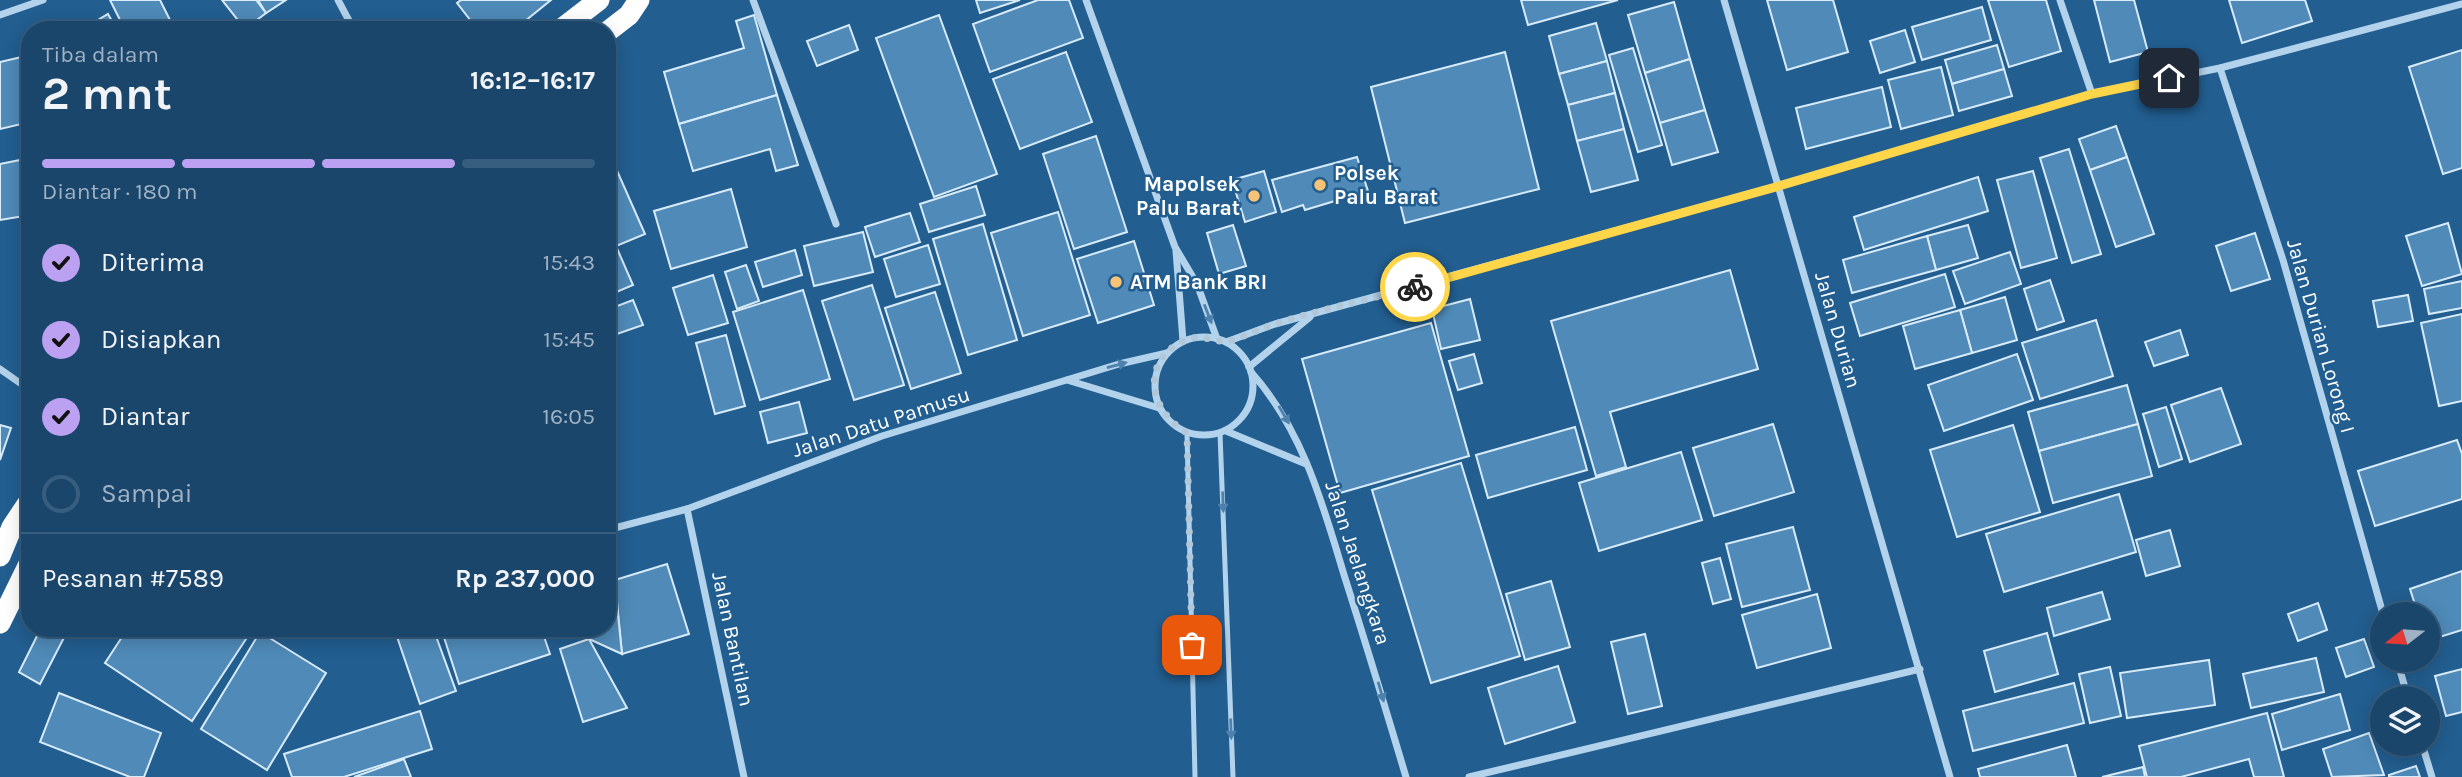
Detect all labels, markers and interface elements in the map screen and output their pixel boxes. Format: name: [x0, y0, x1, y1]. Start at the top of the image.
text: Tiba dalam: [42, 41, 159, 68]
pin: [2139, 48, 2199, 108]
icon: home: [2150, 59, 2188, 97]
text: 16:12–16:17: [470, 65, 595, 96]
text: 2 mnt: [42, 67, 172, 121]
place label: Polsek Palu Barat: [1334, 161, 1438, 209]
place label: Mapolsek Palu Barat: [1136, 172, 1241, 220]
marker: Polsek Palu Barat: [1312, 177, 1328, 193]
text: Diantar · 180 m: [42, 178, 198, 205]
marker: Mapolsek Palu Barat: [1246, 188, 1262, 204]
street label: Jalan Durian Lorong I: [2282, 236, 2360, 436]
icon: check: [42, 244, 80, 282]
text: Diterima: [101, 247, 205, 278]
text: 15:43: [543, 249, 595, 276]
courier: [1380, 252, 1450, 322]
icon: bike: [1396, 268, 1434, 306]
street label: Jalan Durian: [1810, 269, 1866, 391]
place label: ATM Bank BRI: [1130, 270, 1267, 294]
marker: ATM Bank BRI: [1108, 274, 1124, 290]
one-way arrow: [1203, 304, 1214, 325]
icon: check: [42, 321, 80, 359]
text: Disiapkan: [101, 324, 221, 355]
text: 15:45: [543, 326, 595, 353]
one-way arrow: [1106, 359, 1128, 370]
street label: Jalan Datu Pamusu: [789, 382, 973, 462]
icon: check: [42, 398, 80, 436]
text: Diantar: [101, 401, 189, 432]
text: 16:05: [542, 403, 595, 430]
one-way arrow: [1278, 405, 1290, 424]
text: Sampai: [101, 478, 193, 509]
street label: Jalan Jaelangkara: [1320, 478, 1396, 648]
one-way arrow: [1217, 491, 1228, 513]
text: Pesanan #7589: [42, 563, 224, 594]
text: Rp 237,000: [455, 563, 595, 594]
street label: Jalan Bantilan: [707, 570, 759, 708]
north arrow: [2370, 602, 2440, 672]
map controls: [2370, 602, 2440, 756]
pin: [1162, 615, 1222, 675]
icon: bag: [1173, 626, 1211, 664]
one-way arrow: [1376, 682, 1386, 703]
button: layers: [2370, 686, 2440, 756]
one-way arrow: [1226, 718, 1237, 740]

